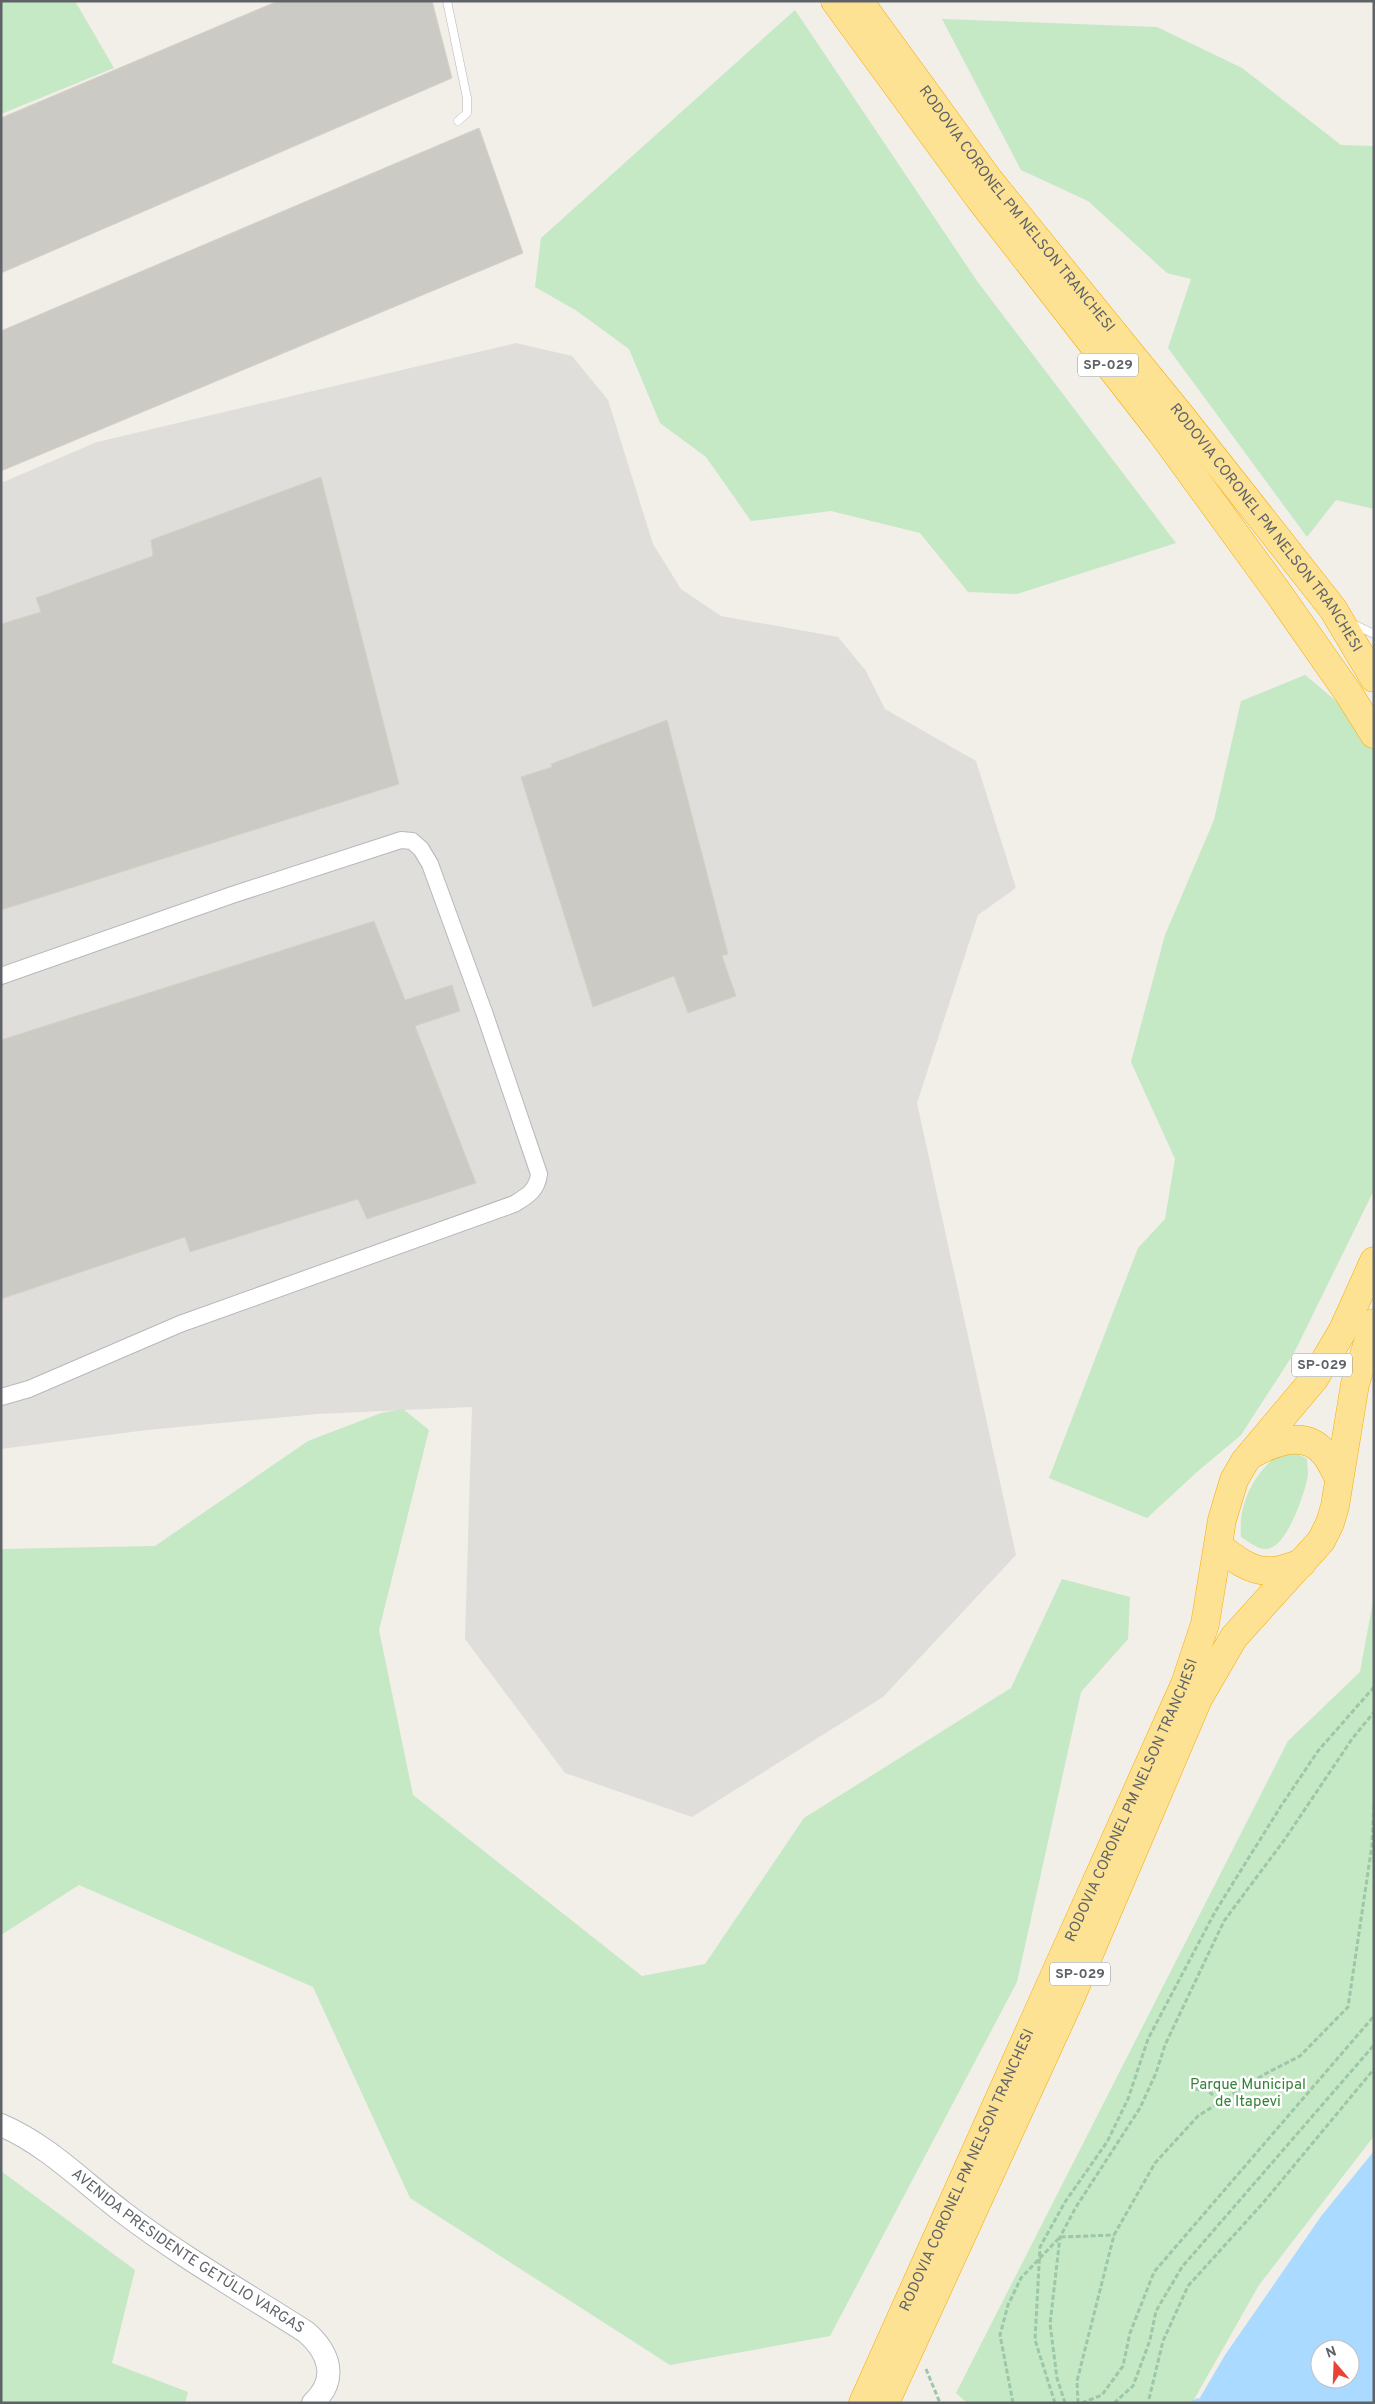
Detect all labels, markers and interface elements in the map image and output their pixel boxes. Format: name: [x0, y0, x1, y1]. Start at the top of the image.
street label: RODOVIA CORONEL PM NELSON TRANCHESI: [914, 82, 1119, 336]
road number: SP-029: [1078, 354, 1138, 376]
street label: RODOVIA CORONEL PM NELSON TRANCHESI: [1165, 400, 1366, 656]
road number: SP-029: [1292, 1354, 1352, 1376]
street label: RODOVIA CORONEL PM NELSON TRANCHESI: [1061, 1656, 1202, 1945]
road number: SP-029: [1050, 1962, 1110, 1986]
street label: RODOVIA CORONEL PM NELSON TRANCHESI: [896, 2026, 1039, 2315]
park label: Parque Municipal de Itapevi: [1190, 2076, 1306, 2112]
street label: AVENIDA PRESIDENTE GETÚLIO VARGAS: [67, 2165, 308, 2338]
north arrow: [1310, 2339, 1360, 2389]
text: N: [1324, 2343, 1339, 2363]

